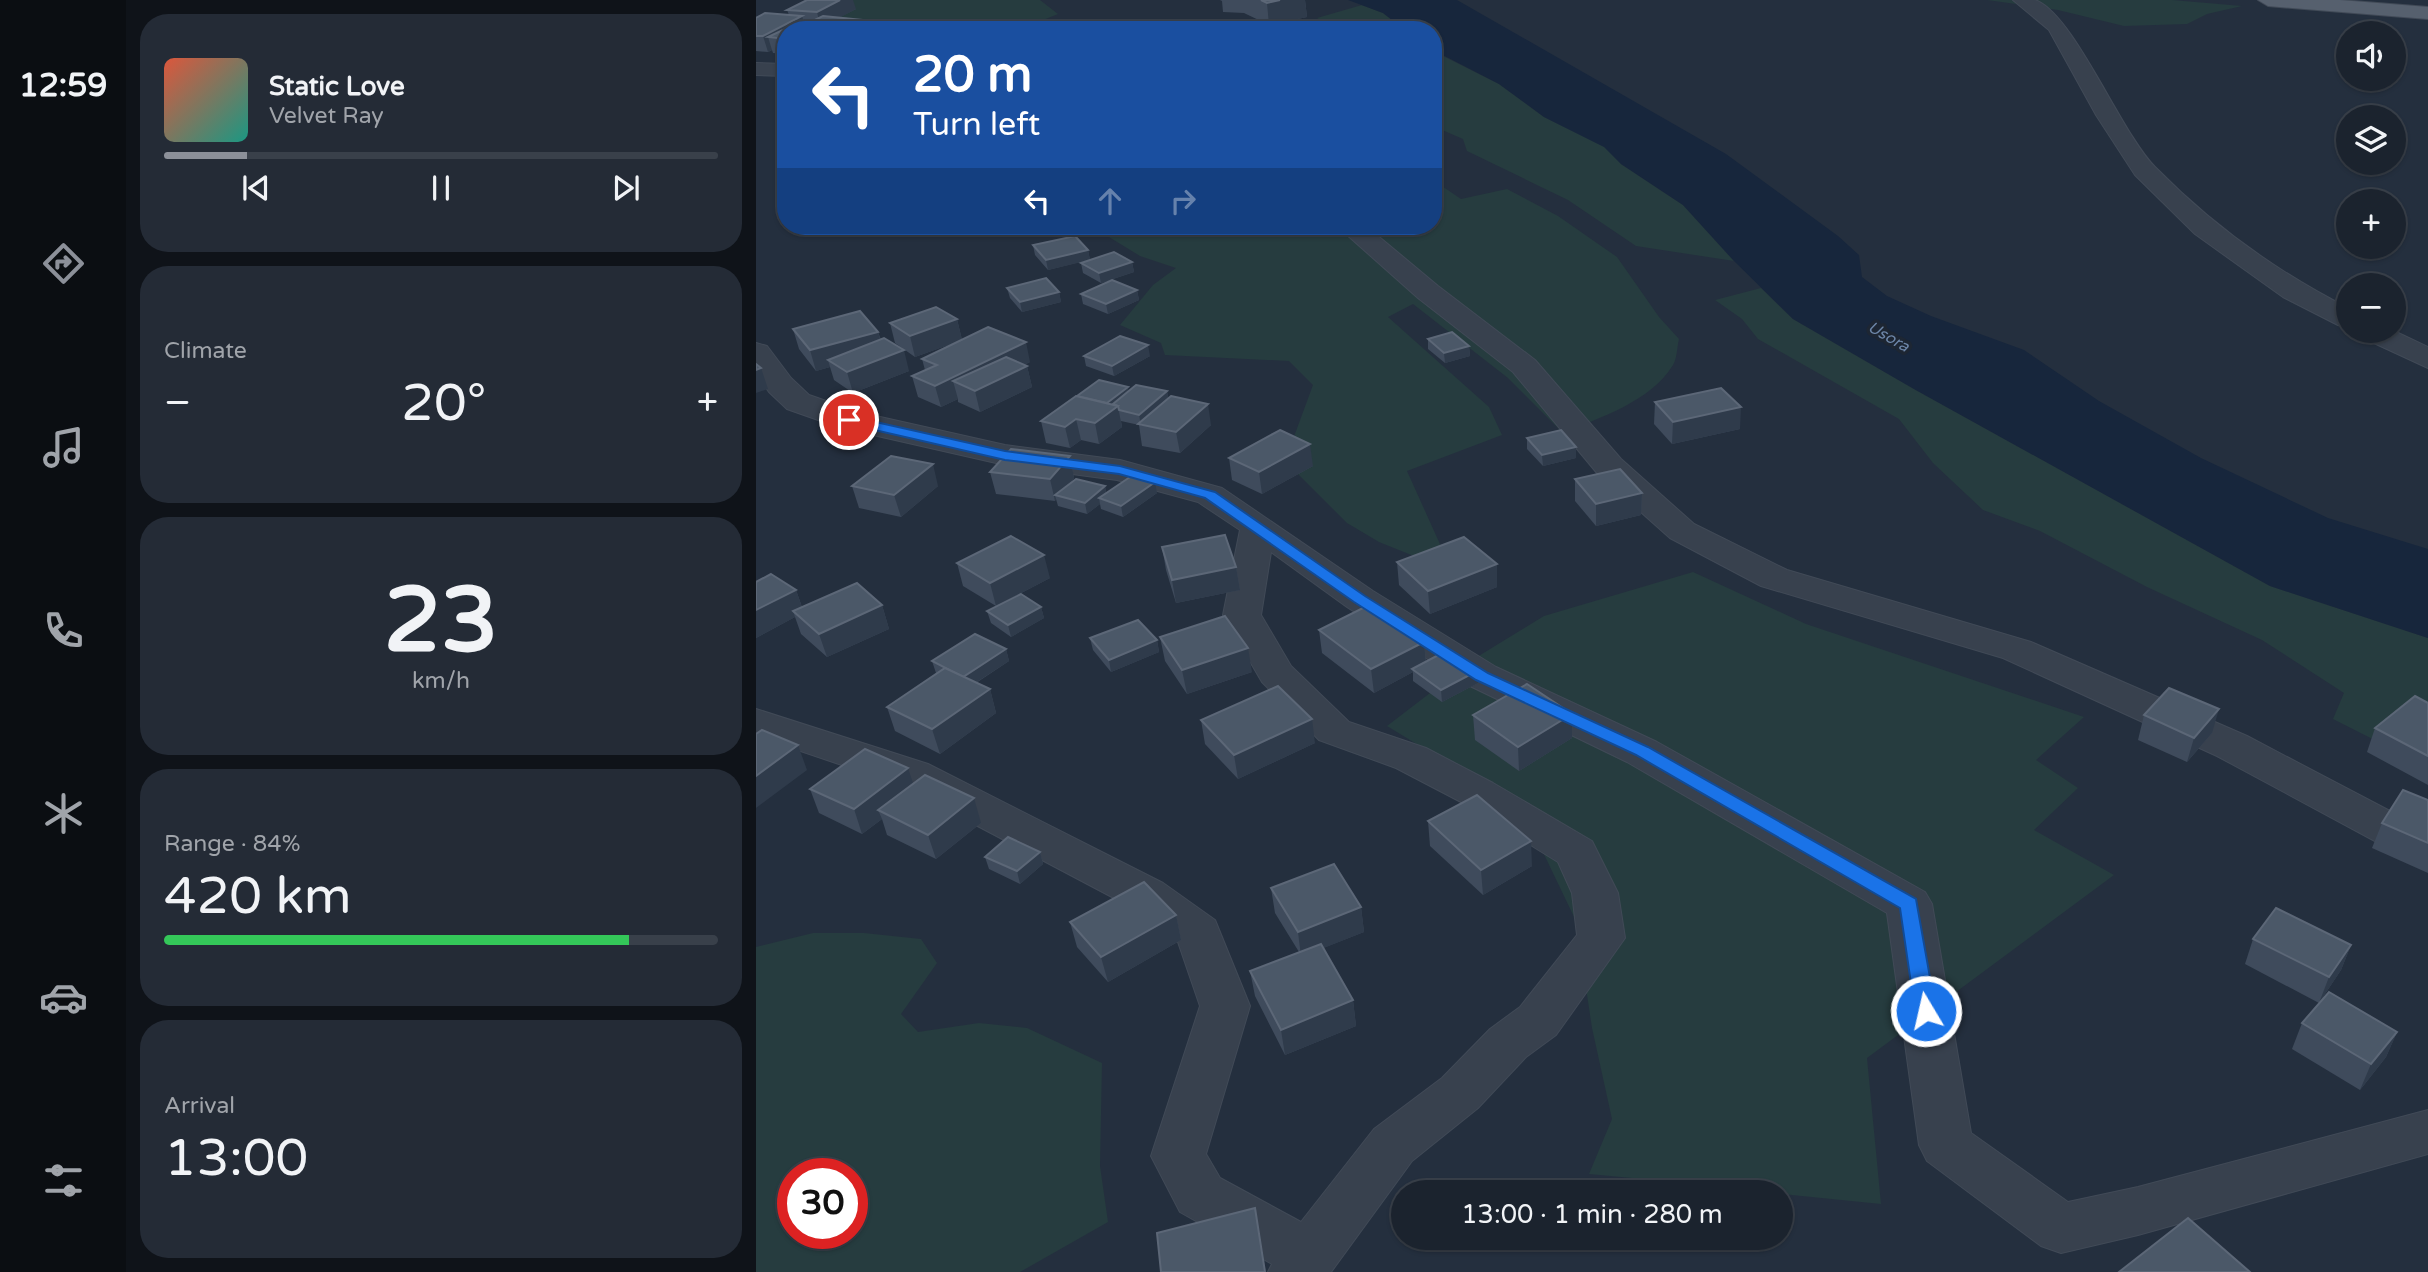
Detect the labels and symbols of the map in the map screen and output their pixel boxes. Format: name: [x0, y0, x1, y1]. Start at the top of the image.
water label: Usora: [1864, 317, 1914, 357]
pin: [819, 390, 879, 450]
position arrow: [1889, 974, 1963, 1048]
speed limit sign: 30: [777, 1158, 868, 1249]

